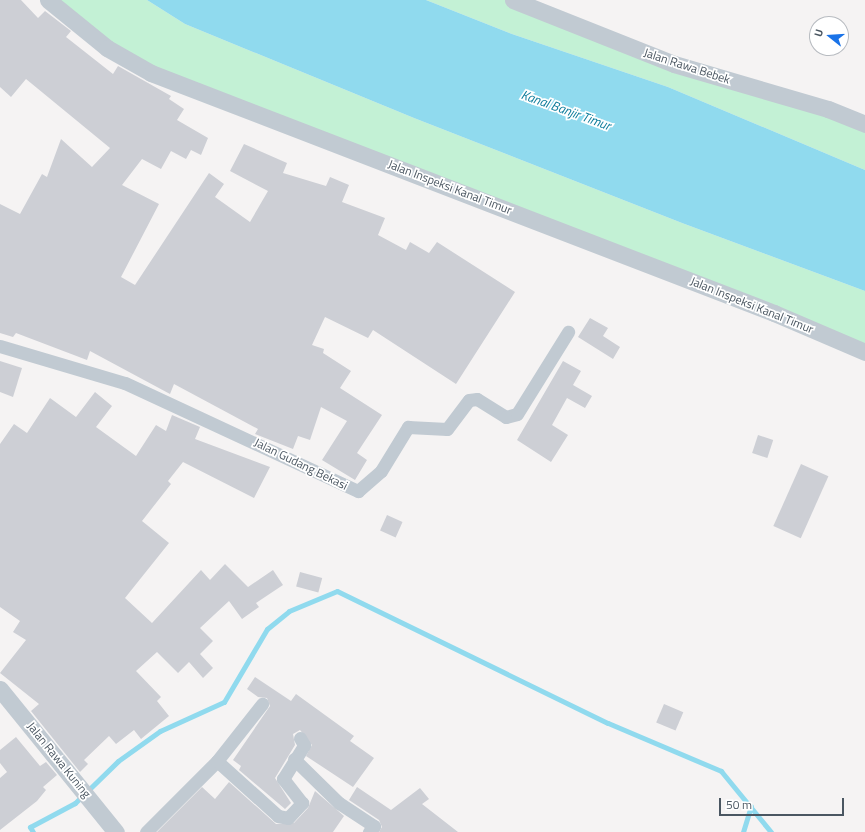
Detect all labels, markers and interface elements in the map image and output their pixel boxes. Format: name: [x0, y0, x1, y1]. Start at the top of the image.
north arrow: [809, 16, 849, 56]
text: U: [810, 27, 827, 39]
street label: Jalan Rawa Bebek: [642, 45, 732, 87]
water label: Kanal Banjir Timur: [519, 87, 613, 133]
street label: Jalan Inspeksi Kanal Timur: [386, 157, 514, 217]
street label: Jalan Inspeksi Kanal Timur: [688, 274, 816, 336]
street label: Jalan Gudang Bekasi: [252, 435, 350, 493]
street label: Jalan Rawa Kuning: [24, 719, 94, 801]
scale bar: [721, 790, 846, 816]
text: 50 m: [726, 795, 752, 814]

